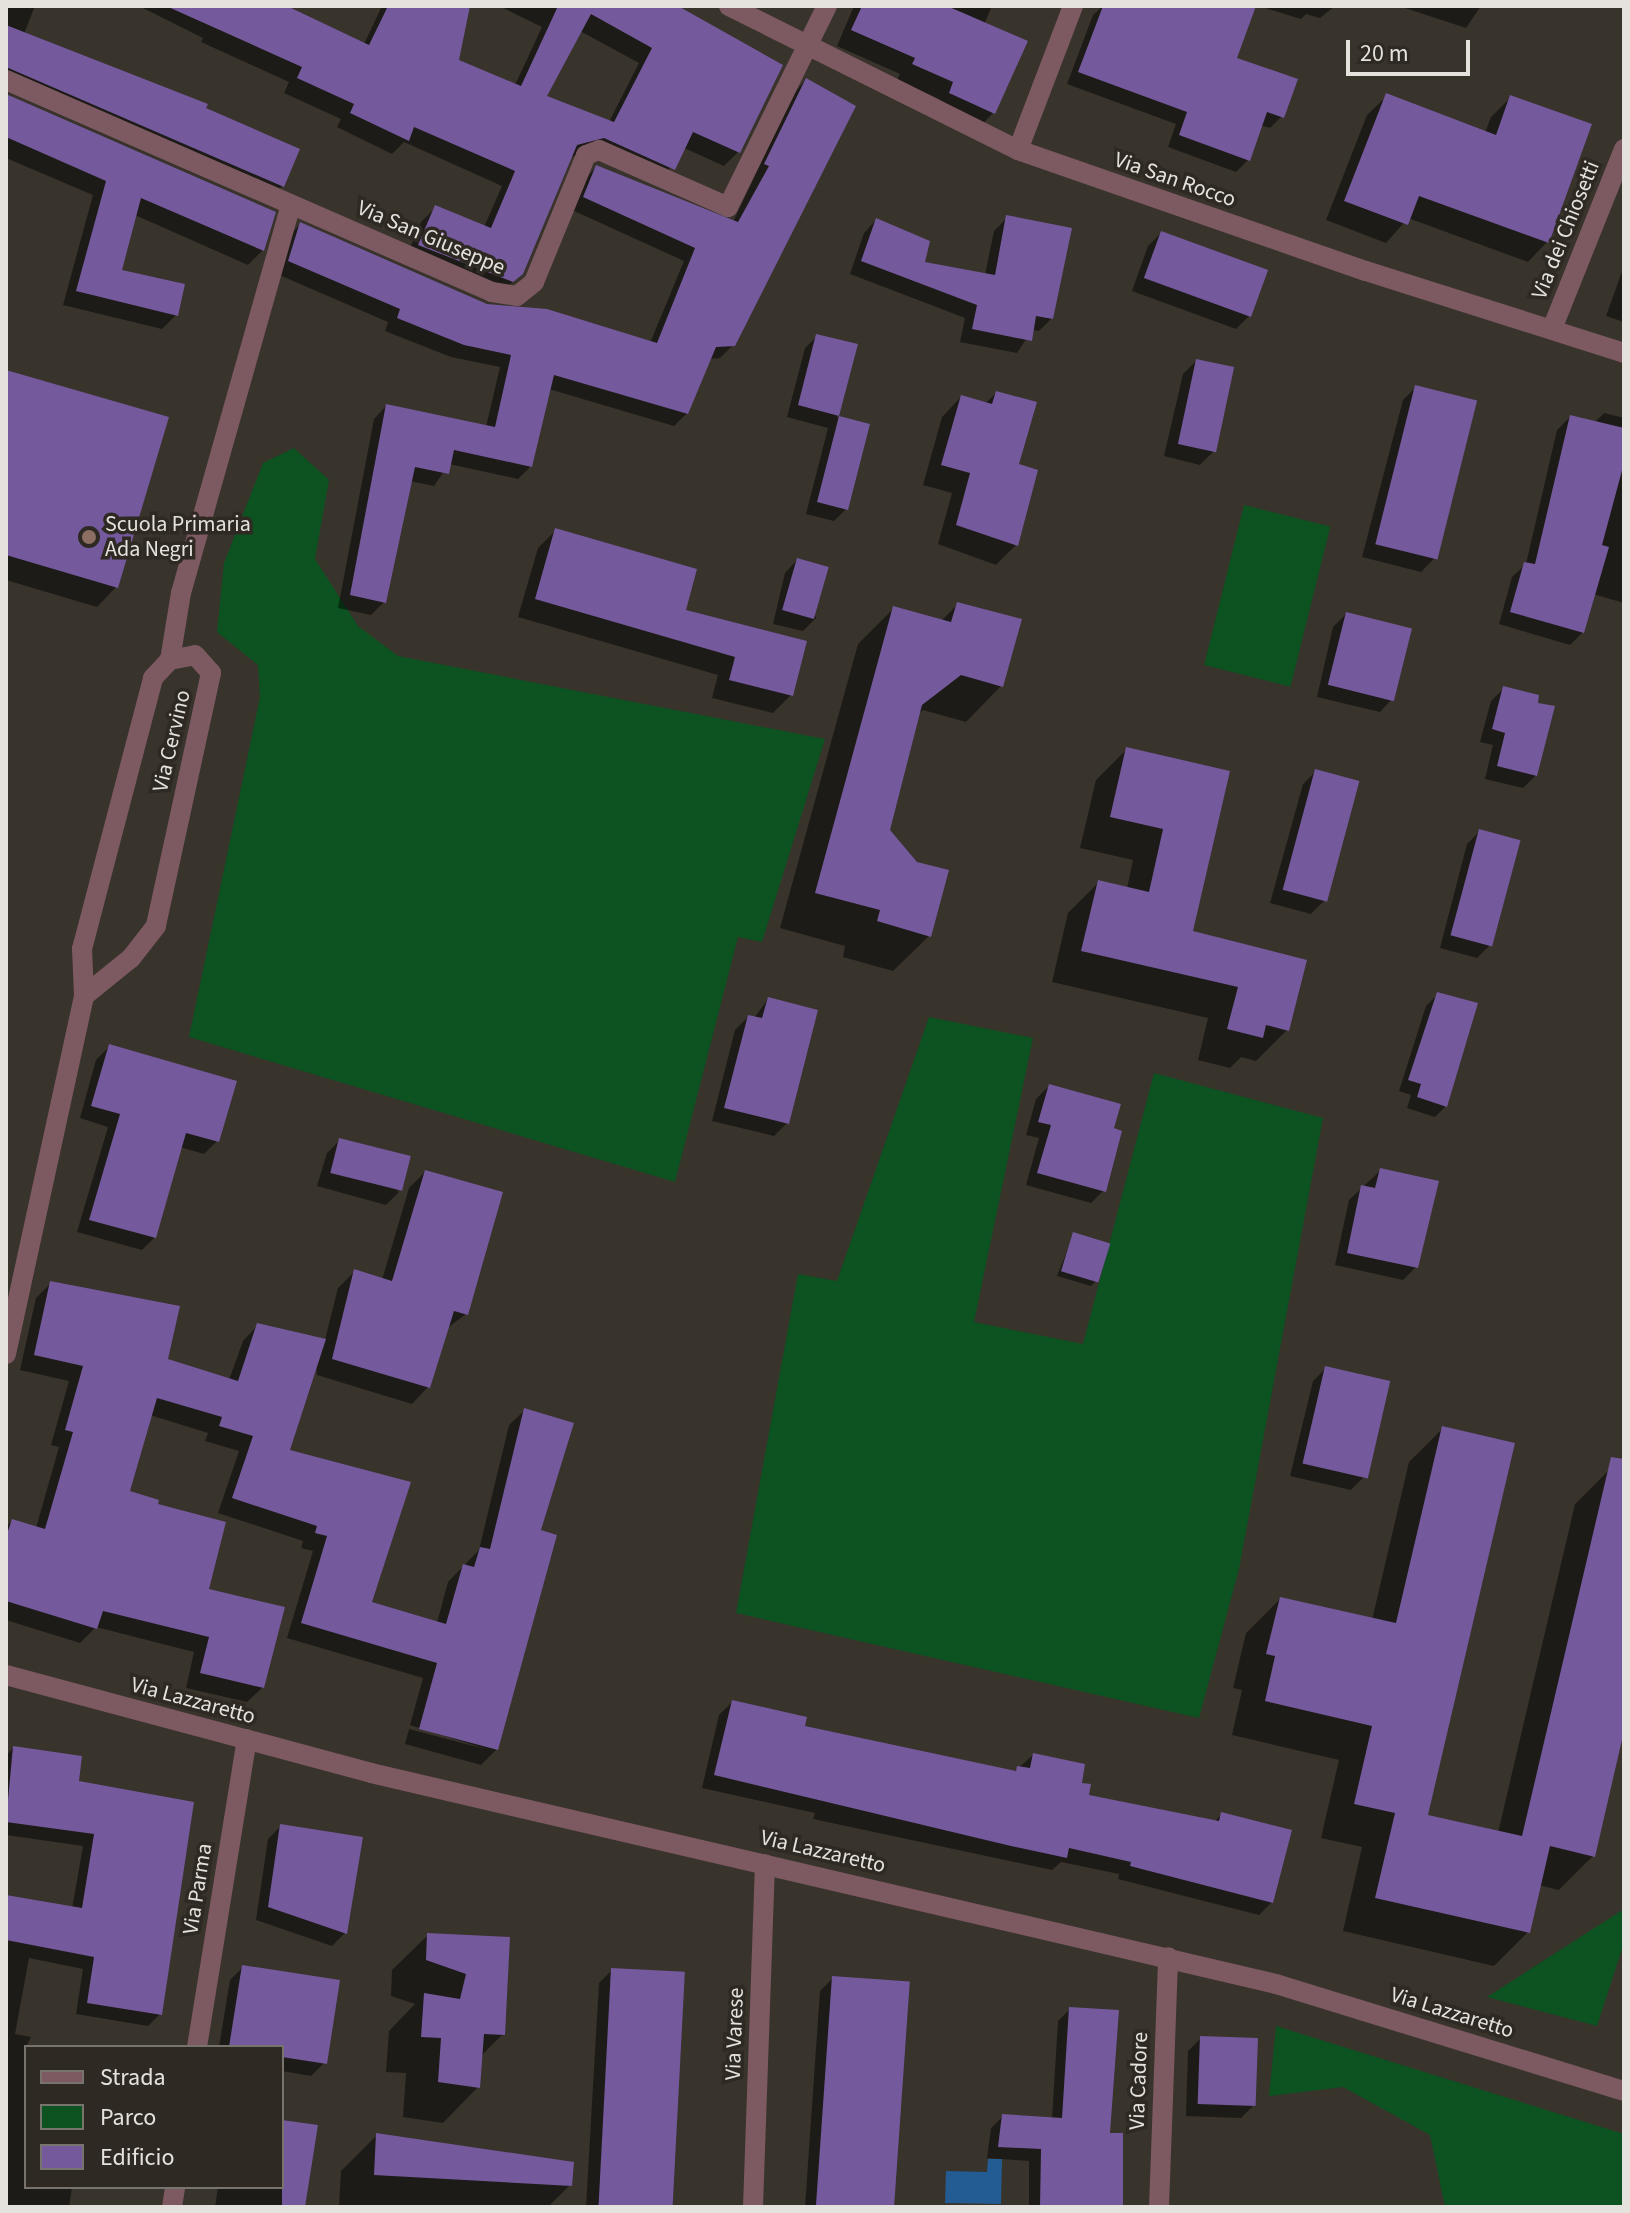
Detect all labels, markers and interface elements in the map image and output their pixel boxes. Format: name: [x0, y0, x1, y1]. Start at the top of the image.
scale bar: [1350, 24, 1474, 74]
text: 20 m: [1360, 36, 1409, 71]
street label: Via San Rocco: [1111, 147, 1239, 213]
street label: Via dei Chiosetti: [1526, 157, 1606, 303]
street label: Via San Giuseppe: [353, 195, 509, 281]
place label: Scuola Primaria Ada Negri: [105, 511, 251, 562]
marker: Scuola Primaria Ada Negri: [80, 528, 98, 546]
street label: Via Cervino: [147, 688, 197, 794]
street label: Via Lazzaretto: [128, 1672, 258, 1730]
street label: Via Lazzaretto: [758, 1825, 888, 1879]
street label: Via Parma: [178, 1842, 218, 1936]
street label: Via Lazzaretto: [1387, 1982, 1517, 2044]
street label: Via Varese: [720, 1987, 750, 2081]
street label: Via Cadore: [1124, 2031, 1154, 2131]
legend: [24, 2045, 284, 2189]
text: Strada: [100, 2060, 166, 2095]
text: Parco: [100, 2100, 156, 2135]
text: Edificio: [100, 2140, 174, 2175]

